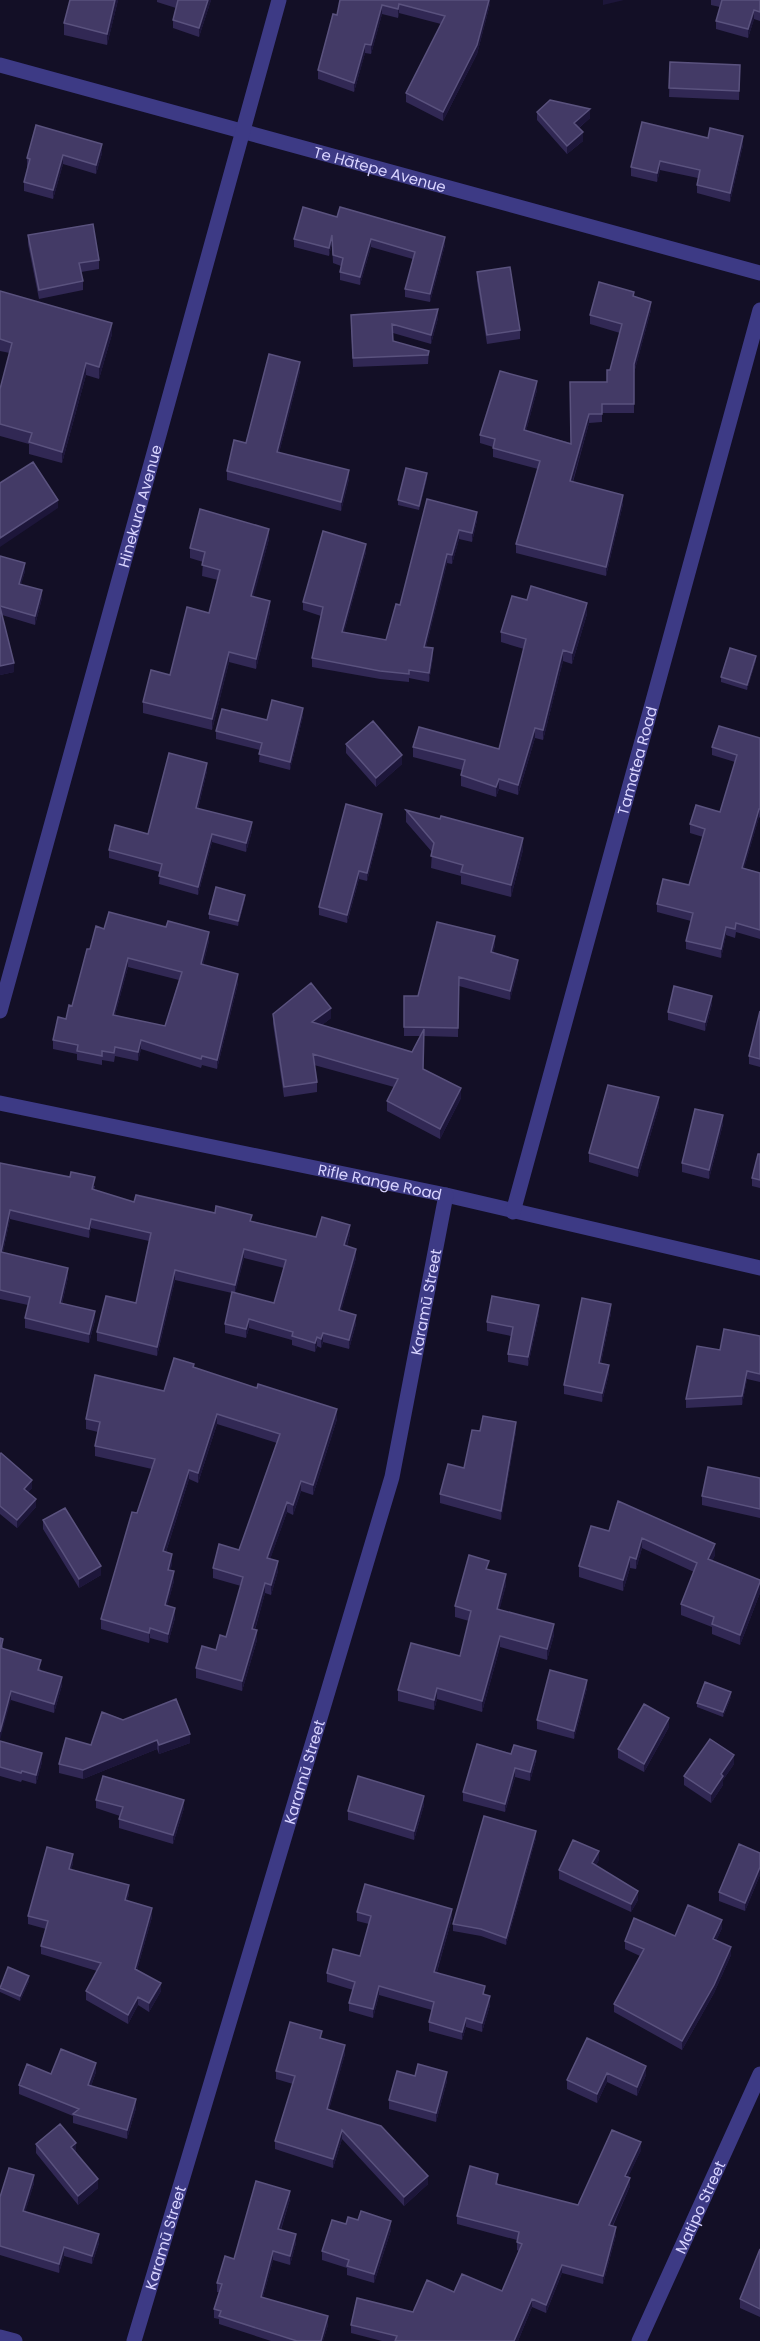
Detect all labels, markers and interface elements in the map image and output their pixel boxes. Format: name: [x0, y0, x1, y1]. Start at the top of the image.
street label: Te Hātepe Avenue: [311, 141, 449, 197]
street label: Hinekura Avenue: [112, 442, 166, 570]
street label: Tamatea Road: [612, 704, 661, 817]
street label: Rifle Range Road: [316, 1158, 444, 1204]
street label: Karamū Street: [405, 1247, 446, 1357]
street label: Karamū Street: [278, 1717, 329, 1827]
street label: Matipo Street: [669, 2157, 730, 2257]
street label: Karamū Street: [139, 2183, 190, 2292]

